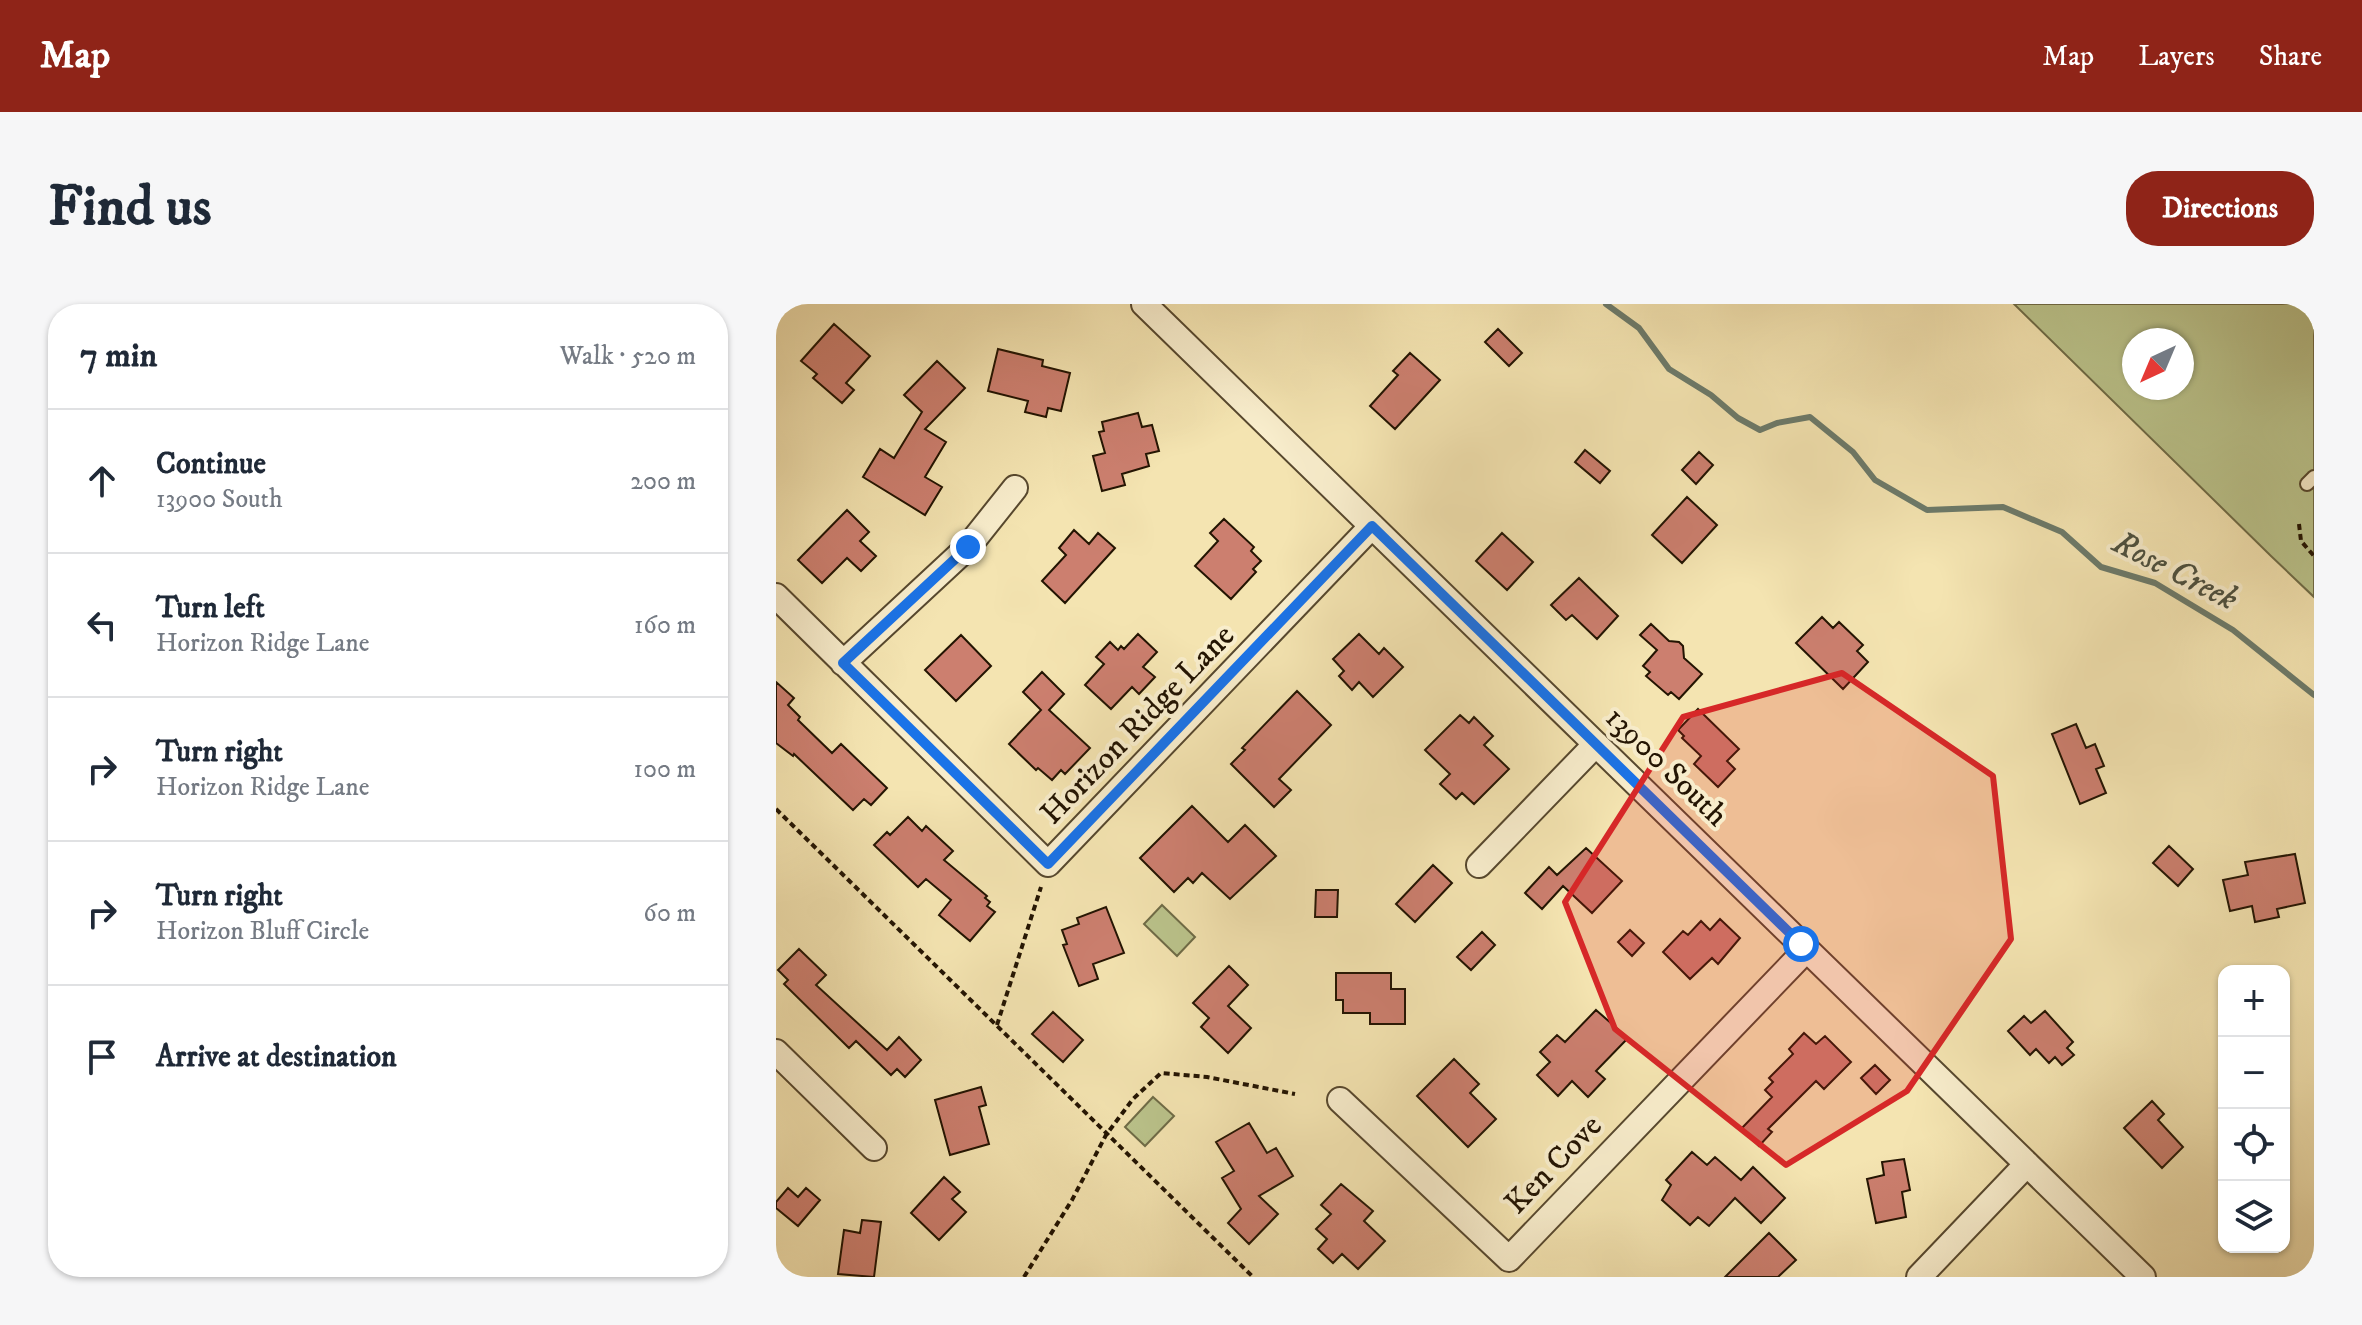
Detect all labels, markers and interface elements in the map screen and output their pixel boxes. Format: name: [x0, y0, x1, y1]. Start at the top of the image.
text: Map: [40, 32, 110, 80]
text: Map: [2043, 39, 2094, 74]
text: Layers: [2138, 39, 2215, 74]
text: Share: [2259, 39, 2322, 74]
button: Directions: [2126, 171, 2314, 246]
text: Find us: [48, 173, 212, 243]
north arrow: [2122, 328, 2194, 400]
text: 7 min: [80, 335, 157, 377]
text: Walk · 520 m: [560, 340, 696, 373]
text: Continue: [156, 446, 266, 483]
icon: ahead: [80, 459, 124, 503]
text: 200 m: [630, 465, 696, 498]
text: 13900 South: [156, 483, 283, 516]
water label: Rose Creek: [2105, 521, 2245, 621]
route end: [950, 529, 986, 565]
text: Turn left: [156, 590, 265, 627]
icon: left: [80, 603, 124, 647]
text: 160 m: [634, 609, 696, 642]
street label: Horizon Ridge Lane: [1032, 617, 1244, 833]
text: Horizon Ridge Lane: [156, 627, 369, 660]
street label: 13900 South: [1596, 699, 1736, 836]
text: Turn right: [156, 734, 283, 771]
icon: right: [80, 747, 124, 791]
text: 100 m: [633, 753, 696, 786]
text: Horizon Ridge Lane: [156, 771, 369, 804]
text: Turn right: [156, 878, 283, 915]
icon: right: [80, 891, 124, 935]
text: 60 m: [643, 897, 696, 930]
text: Horizon Bluff Circle: [156, 915, 369, 948]
route start: [1783, 926, 1819, 962]
map controls: [2218, 965, 2290, 1253]
button: +: [2218, 965, 2290, 1037]
icon: arrive: [80, 1035, 124, 1079]
button: −: [2218, 1037, 2290, 1109]
text: Arrive at destination: [156, 1039, 397, 1076]
street label: Ken Cove: [1497, 1107, 1611, 1223]
button: locate: [2218, 1109, 2290, 1181]
button: layers: [2218, 1181, 2290, 1253]

